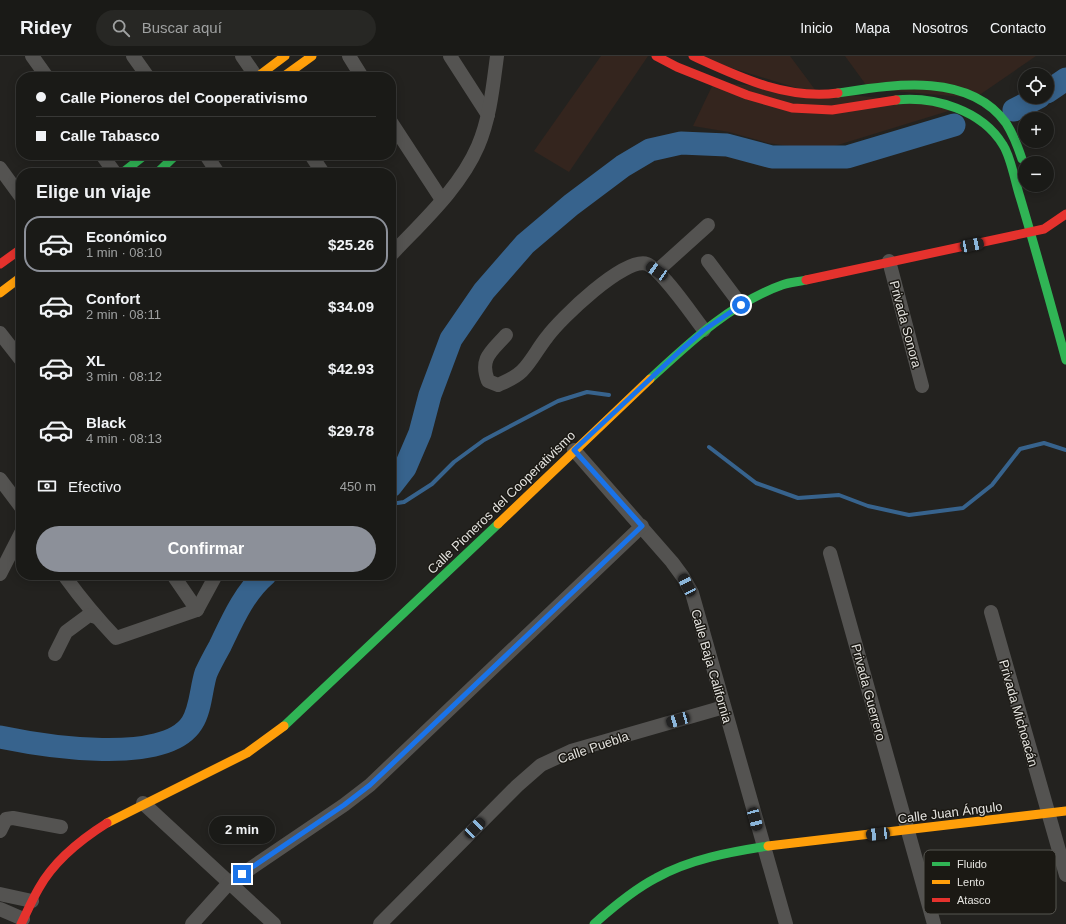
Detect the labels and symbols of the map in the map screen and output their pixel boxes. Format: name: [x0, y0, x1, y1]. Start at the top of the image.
car: [959, 237, 985, 253]
car: [644, 259, 670, 283]
street label: Privada Sonora: [887, 279, 925, 370]
route start: [732, 296, 750, 314]
street label: Calle Pioneros del Cooperativismo: [424, 428, 578, 577]
car: [676, 572, 698, 598]
street label: Calle Baja California: [688, 607, 735, 726]
street label: Privada Guerrero: [848, 642, 889, 742]
street label: Privada Michoacán: [996, 658, 1041, 768]
car: [665, 711, 691, 729]
street label: Calle Puebla: [556, 728, 631, 767]
street label: Calle Juan Ángulo: [897, 799, 1003, 826]
car: [746, 806, 764, 832]
car: [462, 815, 488, 841]
callout: 2 min: [209, 816, 275, 844]
car: [865, 827, 891, 841]
legend: [924, 850, 1056, 914]
text: Fluido: [957, 858, 987, 870]
route end: [233, 865, 251, 883]
text: Lento: [957, 876, 985, 888]
text: Atasco: [957, 894, 991, 906]

